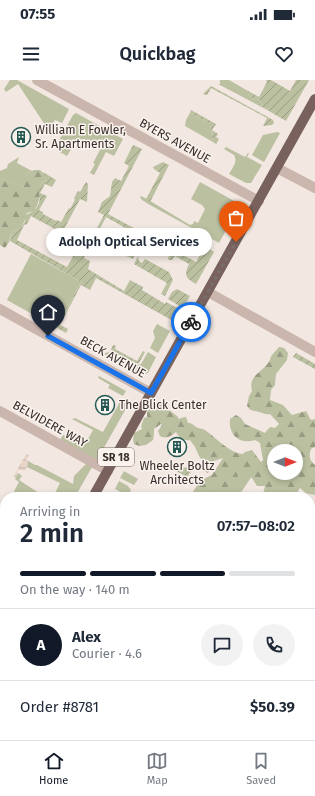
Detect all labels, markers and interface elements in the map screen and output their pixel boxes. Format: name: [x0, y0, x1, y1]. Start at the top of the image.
text: 07:55: [20, 5, 55, 23]
icon: menu: [20, 43, 42, 65]
text: Quickbag: [119, 43, 196, 65]
icon: heart: [273, 43, 295, 65]
street label: BYERS AVENUE: [137, 116, 213, 166]
place label: William E Fowler, Sr. Apartments: [35, 123, 126, 151]
building icon: William E Fowler, Sr. Apartments: [10, 126, 32, 148]
pin: [219, 201, 253, 242]
icon: bag: [225, 207, 247, 229]
callout: Adolph Optical Services: [46, 228, 212, 256]
text: Adolph Optical Services: [59, 234, 199, 249]
pin: [31, 295, 65, 336]
icon: home: [37, 301, 59, 323]
courier: [171, 302, 211, 342]
icon: bike: [180, 311, 202, 333]
street label: BECK AVENUE: [78, 333, 148, 381]
building icon: The Blick Center: [94, 394, 116, 416]
street label: BELVIDERE WAY: [10, 398, 90, 450]
place label: The Blick Center: [119, 398, 207, 412]
building icon: Wheeler Boltz Architects: [166, 436, 188, 458]
north arrow: [267, 444, 303, 480]
map controls: [267, 444, 303, 480]
road number: SR 18: [98, 448, 134, 466]
place label: Wheeler Boltz Architects: [139, 459, 215, 487]
text: Arriving in: [20, 504, 80, 519]
text: 07:57–08:02: [217, 517, 295, 535]
text: 2 min: [20, 518, 84, 549]
text: On the way · 140 m: [20, 582, 130, 597]
button: chat: [201, 624, 243, 666]
button: phone: [253, 624, 295, 666]
text: Alex: [72, 628, 101, 646]
text: A: [37, 636, 45, 654]
text: Courier · 4.6: [72, 646, 142, 661]
text: Order #8781: [20, 698, 99, 716]
text: $50.39: [250, 698, 295, 716]
tab: Home: [39, 750, 68, 787]
tab: Map: [146, 750, 168, 787]
tab: Saved: [246, 750, 276, 787]

